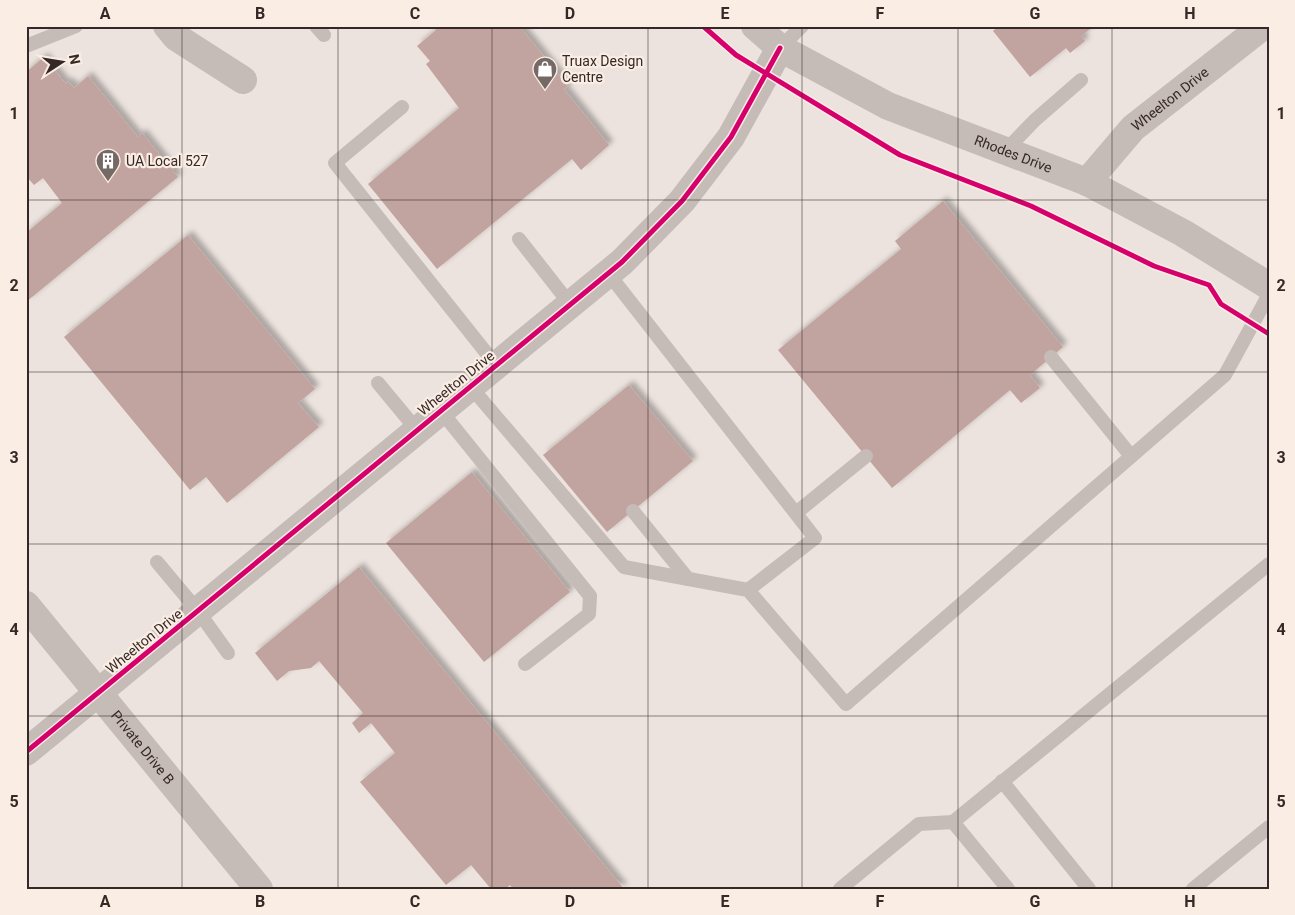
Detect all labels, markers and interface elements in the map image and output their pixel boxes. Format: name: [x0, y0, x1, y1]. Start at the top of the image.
text: A: [100, 4, 111, 23]
text: B: [255, 4, 265, 23]
text: C: [410, 4, 420, 23]
text: D: [565, 4, 575, 23]
text: E: [721, 4, 730, 23]
text: F: [876, 4, 885, 23]
text: G: [1030, 4, 1041, 23]
text: H: [1184, 4, 1196, 23]
north arrow: [38, 38, 88, 88]
text: N: [66, 53, 84, 66]
place label: Truax Design Centre: [562, 53, 643, 85]
shop icon: Truax Design Centre: [532, 56, 558, 90]
street label: Wheelton Drive: [1128, 64, 1212, 134]
text: 1: [9, 104, 19, 123]
text: 1: [1276, 104, 1286, 123]
street label: Rhodes Drive: [972, 132, 1054, 176]
building icon: UA Local 527: [95, 148, 121, 182]
place label: UA Local 527: [126, 153, 209, 169]
text: 2: [9, 276, 19, 295]
text: 2: [1276, 276, 1286, 295]
street label: Wheelton Drive: [415, 347, 497, 419]
text: 3: [9, 448, 19, 467]
text: 3: [1276, 448, 1286, 467]
street label: Wheelton Drive: [103, 605, 185, 677]
text: 4: [9, 620, 19, 639]
text: 4: [1276, 620, 1286, 639]
street label: Private Drive B: [108, 707, 178, 787]
text: 5: [9, 792, 19, 811]
text: 5: [1276, 792, 1286, 811]
text: A: [100, 892, 111, 911]
text: B: [255, 892, 265, 911]
text: C: [410, 892, 420, 911]
text: D: [565, 892, 575, 911]
text: E: [721, 892, 730, 911]
text: F: [876, 892, 885, 911]
text: G: [1030, 892, 1041, 911]
text: H: [1184, 892, 1196, 911]

